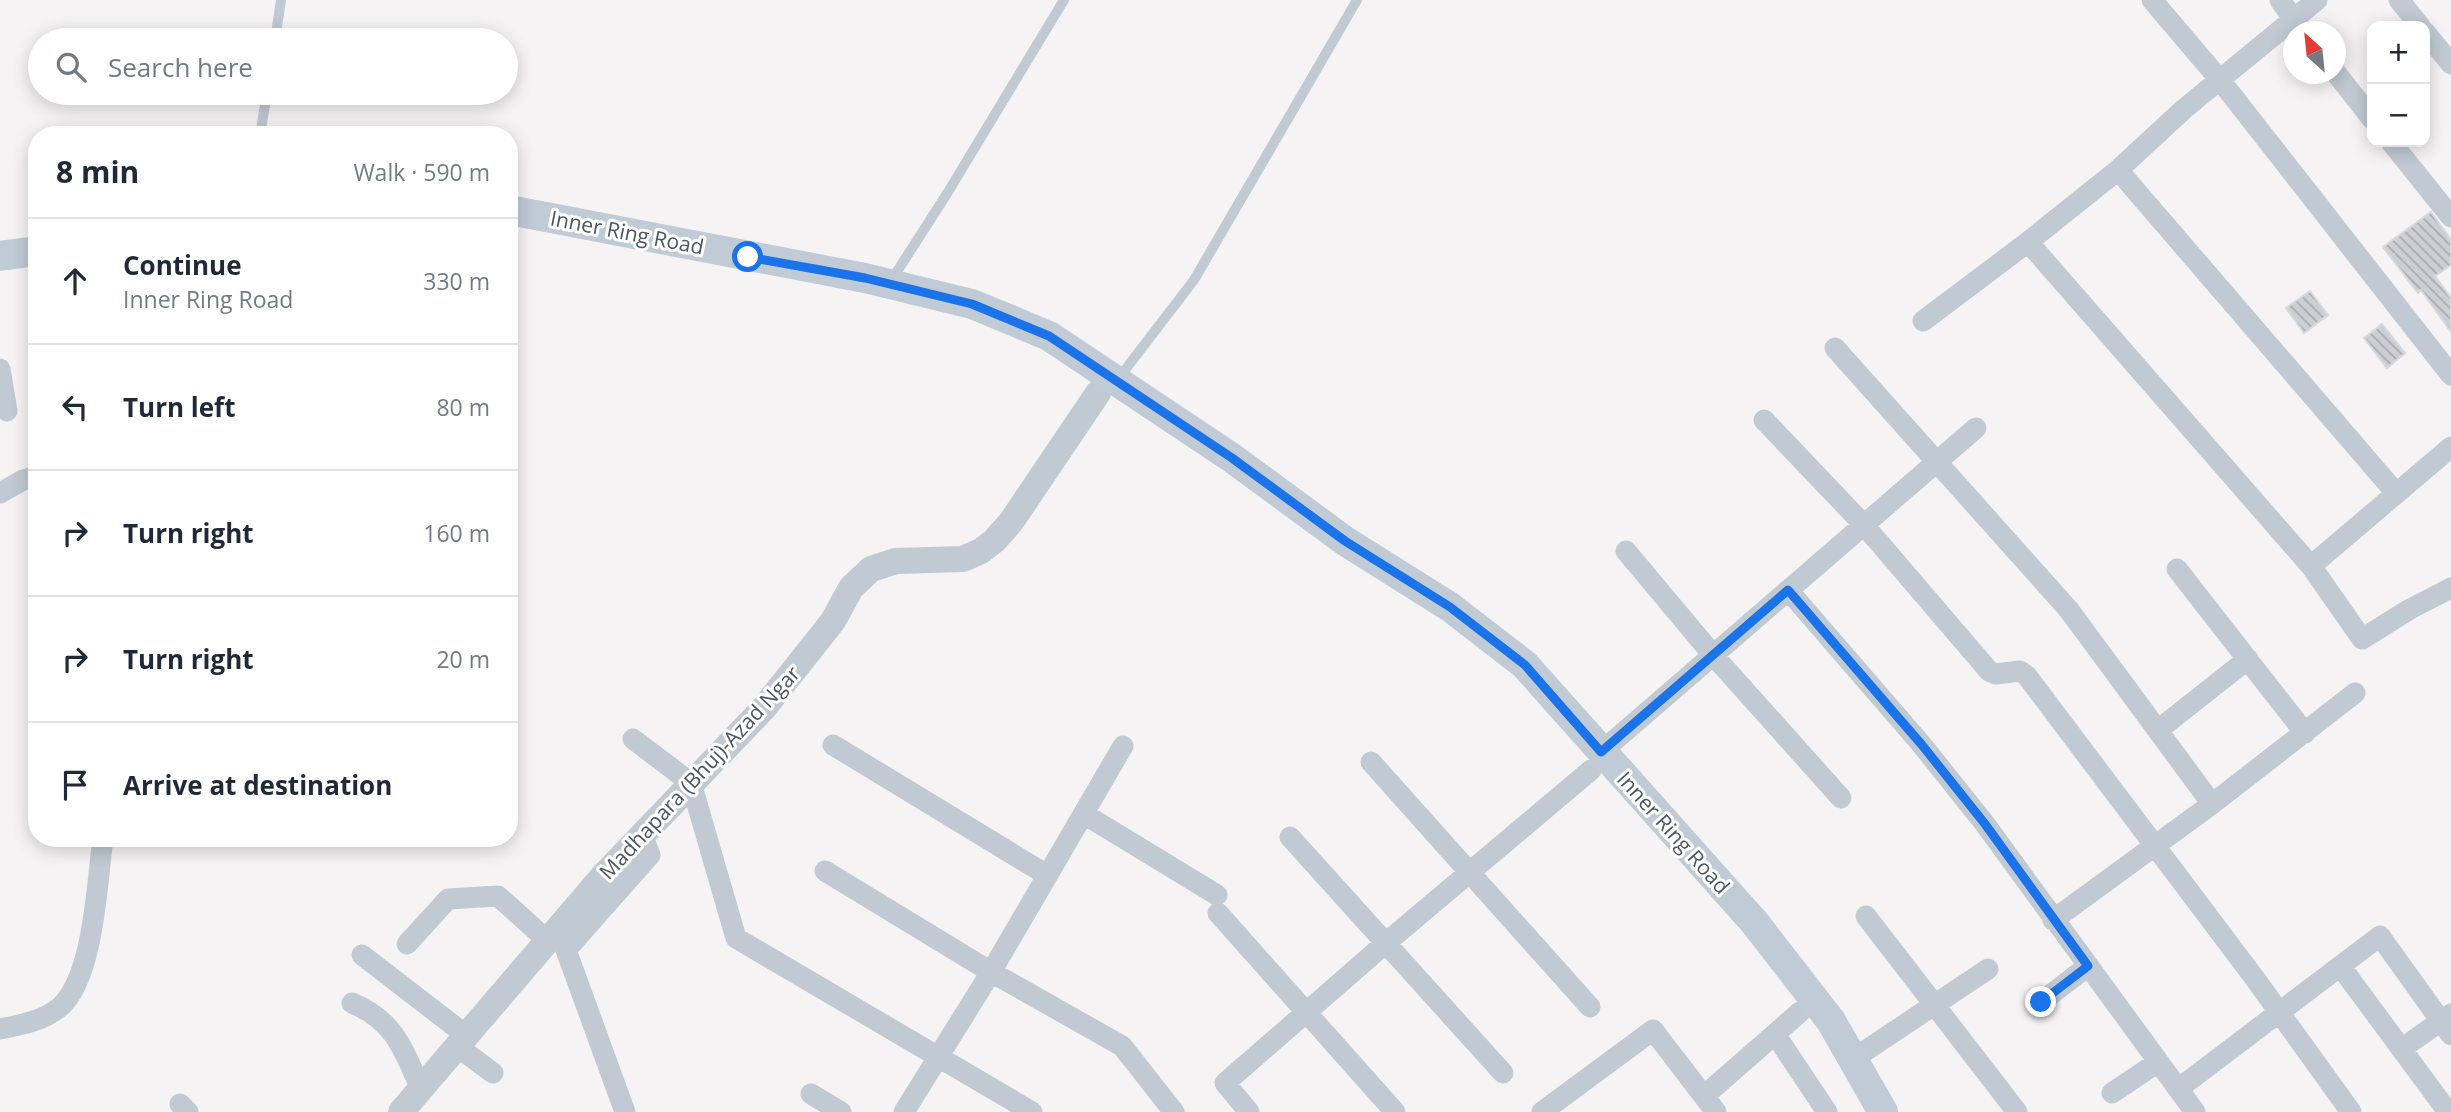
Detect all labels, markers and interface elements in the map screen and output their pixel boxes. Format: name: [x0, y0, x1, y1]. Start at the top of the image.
north arrow: [2283, 21, 2346, 84]
map controls: [2367, 21, 2430, 147]
button: +: [2367, 21, 2430, 84]
search box: [28, 28, 518, 105]
icon: search: [52, 48, 90, 86]
text: Search here: [108, 49, 253, 85]
button: −: [2367, 84, 2430, 147]
text: 8 min: [56, 151, 139, 192]
text: Walk · 590 m: [353, 156, 490, 188]
street label: Inner Ring Road: [548, 203, 706, 261]
route start: [732, 241, 763, 272]
text: Continue: [123, 247, 242, 283]
icon: ahead: [56, 262, 94, 300]
text: 330 m: [423, 265, 490, 297]
text: Inner Ring Road: [123, 283, 293, 315]
icon: left: [56, 388, 94, 426]
text: Turn left: [123, 389, 235, 425]
text: 80 m: [436, 391, 490, 423]
icon: right: [56, 514, 94, 552]
text: Turn right: [123, 515, 254, 551]
text: 160 m: [423, 517, 490, 549]
icon: right: [56, 640, 94, 678]
text: Turn right: [123, 641, 254, 677]
text: 20 m: [436, 643, 490, 675]
street label: Madhapara (Bhuj)-Azad Ngar: [593, 659, 806, 885]
street label: Inner Ring Road: [1611, 765, 1736, 900]
icon: arrive: [56, 766, 94, 804]
text: Arrive at destination: [123, 767, 392, 803]
route end: [2025, 986, 2056, 1017]

